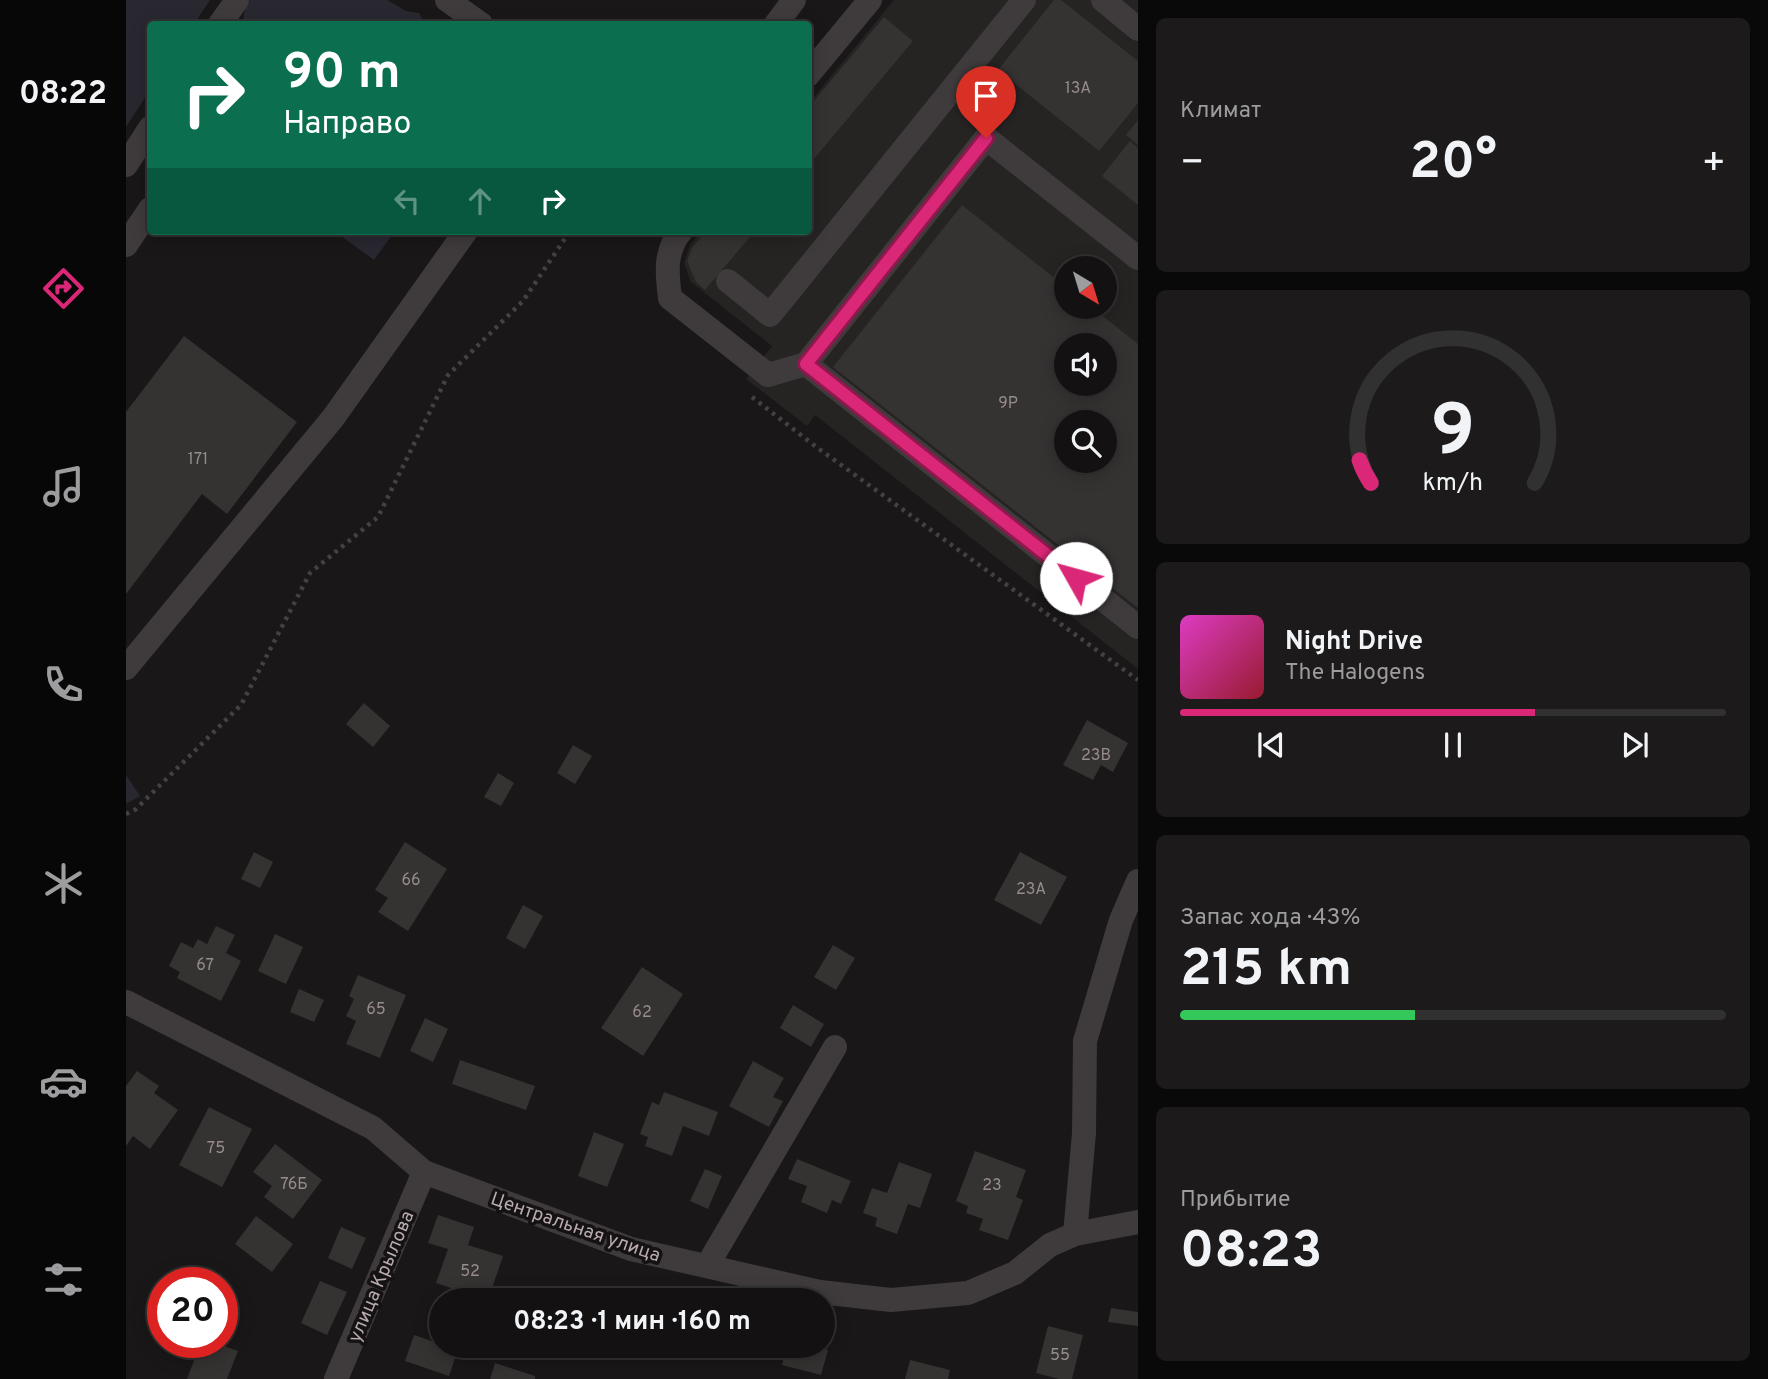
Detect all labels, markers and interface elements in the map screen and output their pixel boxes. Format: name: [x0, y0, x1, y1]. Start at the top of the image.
text: 90 m: [283, 44, 401, 106]
icon: right: [168, 49, 259, 140]
pin: [956, 66, 1016, 138]
text: 08:22: [19, 75, 107, 115]
icon: arrive: [967, 77, 1005, 115]
house number: 13А: [1065, 79, 1091, 99]
text: Климат: [1180, 97, 1261, 126]
text: Направо: [283, 105, 411, 145]
text: 20°: [1409, 131, 1497, 197]
text: −: [1180, 140, 1205, 189]
text: +: [1701, 140, 1726, 189]
icon: left: [388, 182, 426, 220]
icon: ahead: [461, 182, 499, 220]
icon: right: [534, 182, 572, 220]
north arrow: [1054, 256, 1116, 318]
map controls: [1054, 256, 1117, 473]
icon: directions: [39, 264, 88, 313]
button: sound: [1054, 333, 1117, 396]
text: 9: [1431, 390, 1475, 482]
house number: 9Р: [998, 394, 1018, 414]
button: search: [1054, 410, 1117, 473]
house number: 171: [188, 450, 208, 470]
icon: music: [39, 462, 88, 511]
text: km/h: [1423, 468, 1483, 500]
position arrow: [1039, 541, 1113, 615]
text: Night Drive: [1285, 626, 1423, 659]
text: The Halogens: [1285, 659, 1425, 688]
icon: phone: [39, 660, 88, 709]
icon: previous: [1252, 726, 1290, 764]
icon: pause: [1434, 726, 1472, 764]
icon: next: [1616, 726, 1654, 764]
house number: 23В: [1081, 746, 1111, 766]
icon: climate: [39, 859, 88, 908]
house number: 66: [401, 871, 421, 891]
house number: 23А: [1016, 880, 1046, 900]
text: Запас хода · 43%: [1180, 904, 1360, 933]
text: 215 km: [1180, 938, 1352, 1004]
house number: 67: [196, 956, 214, 976]
house number: 65: [366, 1000, 386, 1020]
house number: 62: [632, 1003, 652, 1023]
icon: car: [39, 1057, 88, 1106]
house number: 75: [207, 1139, 225, 1159]
house number: 76Б: [280, 1175, 308, 1195]
house number: 23: [982, 1176, 1002, 1196]
text: Прибытие: [1180, 1186, 1290, 1215]
street label: Центральная улица: [487, 1188, 664, 1268]
street label: улица Крылова: [343, 1207, 420, 1346]
text: 08:23: [1180, 1220, 1323, 1286]
icon: filters: [39, 1255, 88, 1304]
house number: 52: [460, 1262, 480, 1282]
speed limit sign: 20: [147, 1267, 238, 1358]
text: 08:23 · 1 мин · 160 m: [513, 1306, 751, 1339]
house number: 55: [1050, 1346, 1070, 1366]

